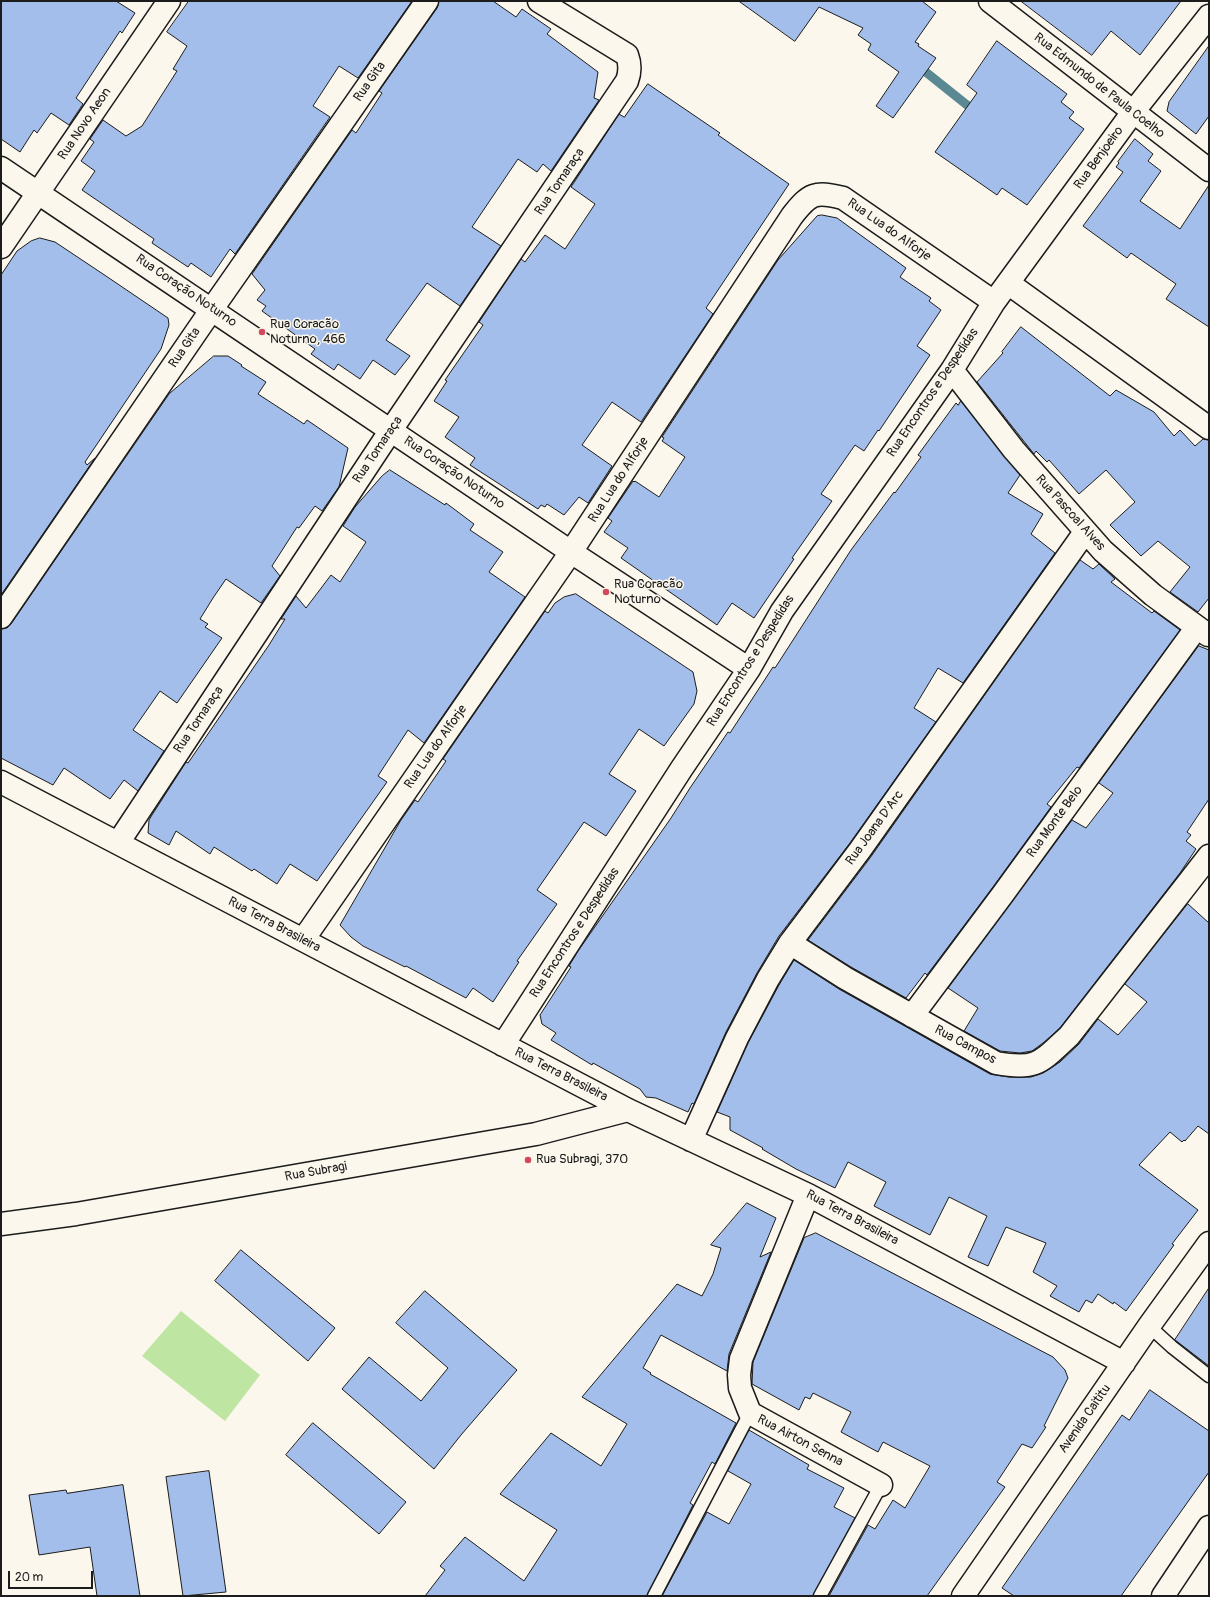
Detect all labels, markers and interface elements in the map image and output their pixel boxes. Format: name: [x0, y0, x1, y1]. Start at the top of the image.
street label: Rua Edmundo de Paula Coelho: [1030, 30, 1168, 142]
street label: Rua Gita: [351, 59, 389, 105]
street label: Rua Novo Aeon: [55, 85, 115, 163]
street label: Rua Benjoeiro: [1071, 124, 1127, 192]
street label: Rua Tomaraça: [532, 146, 588, 218]
street label: Rua Lua do Alforje: [844, 195, 934, 265]
street label: Rua Coração Noturno: [132, 251, 240, 331]
place label: Rua Coracão Noturno, 466: [270, 317, 346, 348]
street label: Rua Gita: [166, 325, 204, 371]
street label: Rua Encontros e Despedidas: [884, 326, 982, 460]
marker: Rua Coracão Noturno, 466: [257, 327, 267, 337]
street label: Rua Tomaraça: [350, 414, 406, 486]
street label: Rua Coração Noturno: [400, 433, 508, 513]
street label: Rua Lua do Alforje: [586, 434, 652, 526]
street label: Rua Pascoal Alves: [1032, 472, 1108, 554]
place label: Rua Coracão Noturno: [614, 577, 683, 608]
marker: Rua Coracão Noturno: [601, 587, 611, 597]
street label: Rua Encontros e Despedidas: [704, 592, 798, 730]
street label: Rua Tomaraça: [171, 684, 227, 756]
street label: Rua Lua do Alforje: [401, 702, 471, 792]
street label: Rua Monte Belo: [1024, 783, 1086, 861]
street label: Rua Joana D'Arc: [843, 788, 907, 868]
street label: Rua Encontros e Despedidas: [527, 865, 623, 1001]
street label: Rua Terra Brasileira: [225, 894, 323, 956]
street label: Rua Campos: [932, 1022, 998, 1068]
street label: Rua Terra Brasileira: [512, 1045, 610, 1105]
place label: Rua Subragi, 370: [536, 1152, 628, 1168]
marker: Rua Subragi, 370: [523, 1155, 533, 1165]
street label: Rua Subragi: [284, 1159, 348, 1185]
street label: Rua Terra Brasileira: [803, 1187, 901, 1249]
street label: Avenida Caititu: [1056, 1382, 1114, 1456]
street label: Rua Airton Senna: [754, 1412, 846, 1470]
scale bar: [10, 1563, 95, 1589]
text: 20 m: [15, 1570, 43, 1585]

